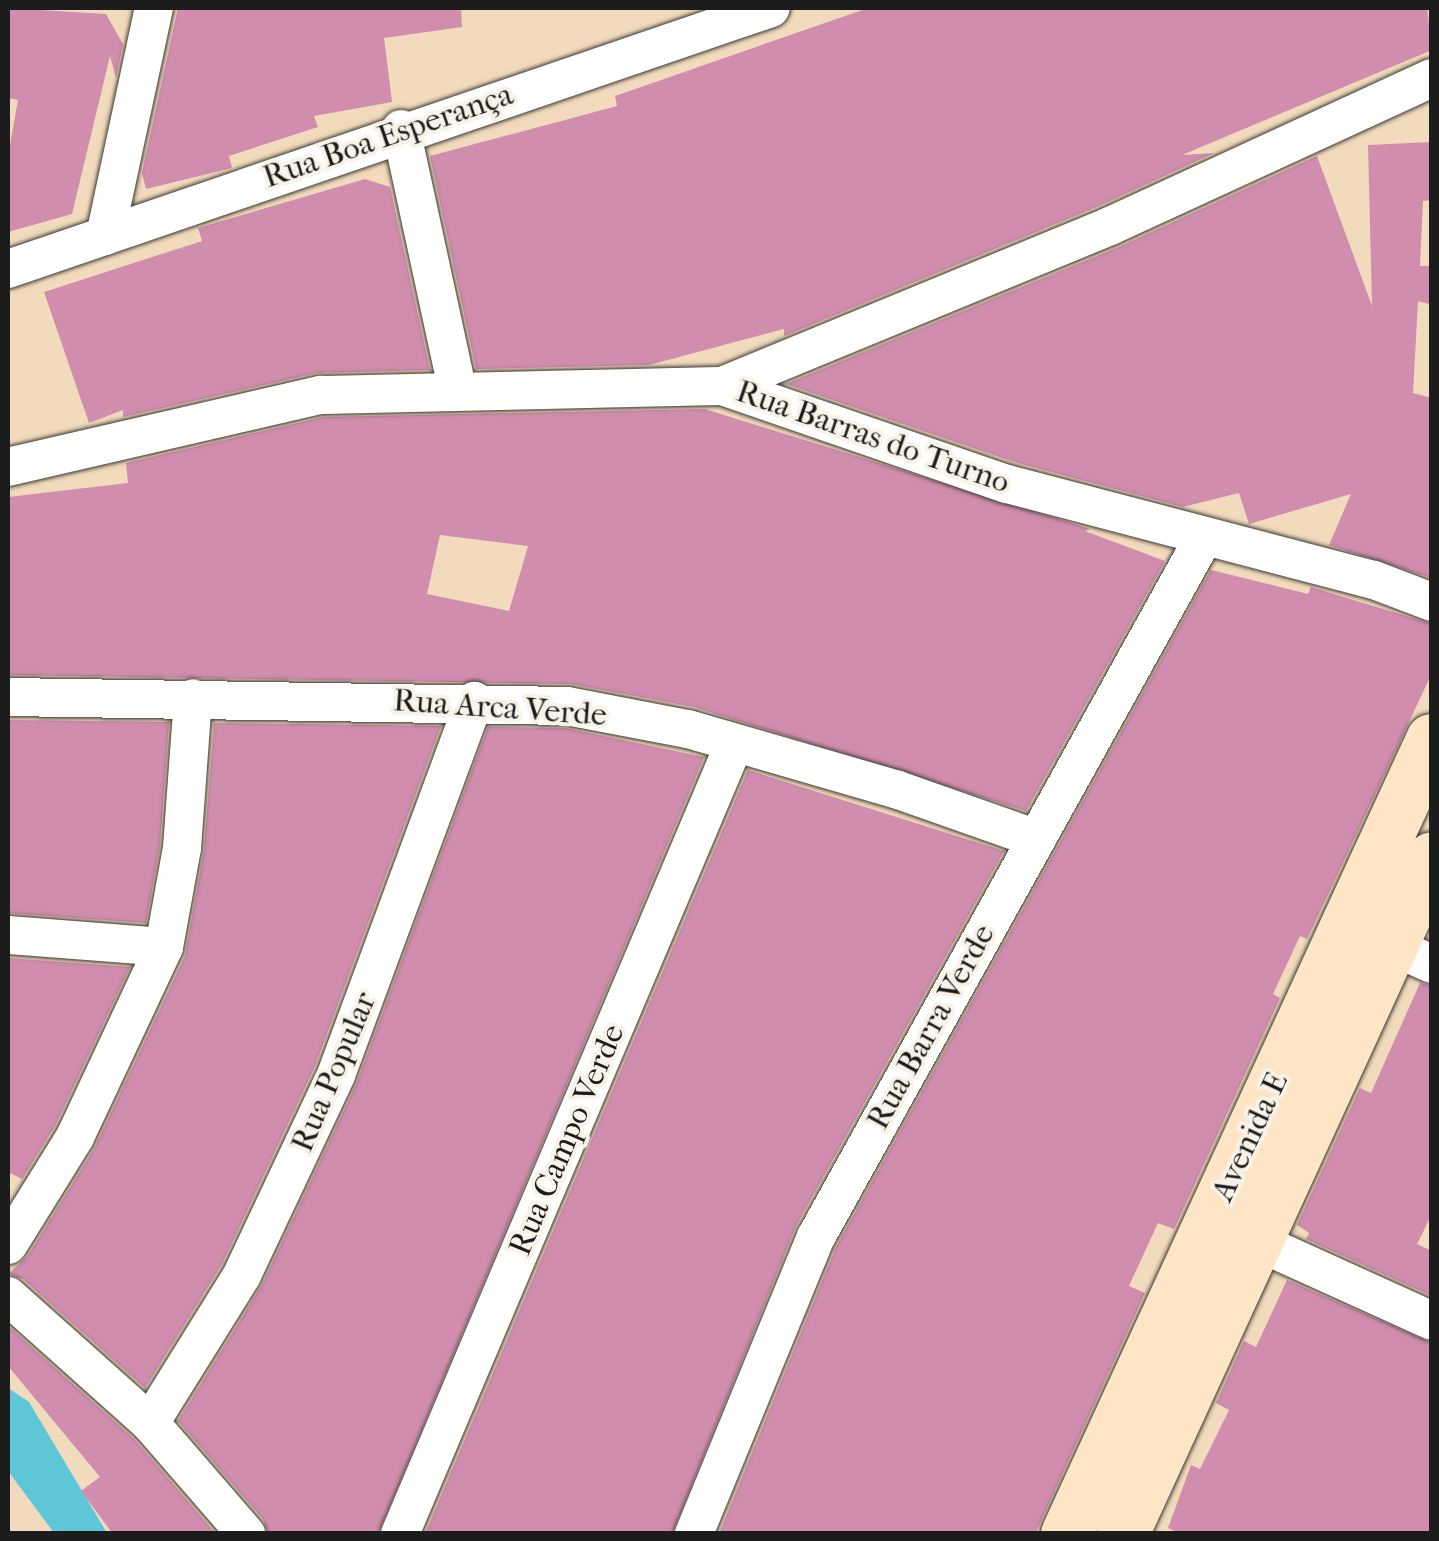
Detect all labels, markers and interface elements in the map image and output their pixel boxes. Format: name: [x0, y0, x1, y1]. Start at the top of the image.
street label: Rua Boa Esperança: [258, 75, 518, 197]
street label: Rua Barras do Turno: [731, 372, 1015, 502]
street label: Rua Arca Verde: [392, 681, 608, 735]
street label: Rua Barra Verde: [859, 918, 1003, 1136]
street label: Rua Popular: [283, 986, 385, 1158]
street label: Rua Campo Verde: [501, 1019, 633, 1261]
street label: Avenida E: [1204, 1066, 1296, 1208]

